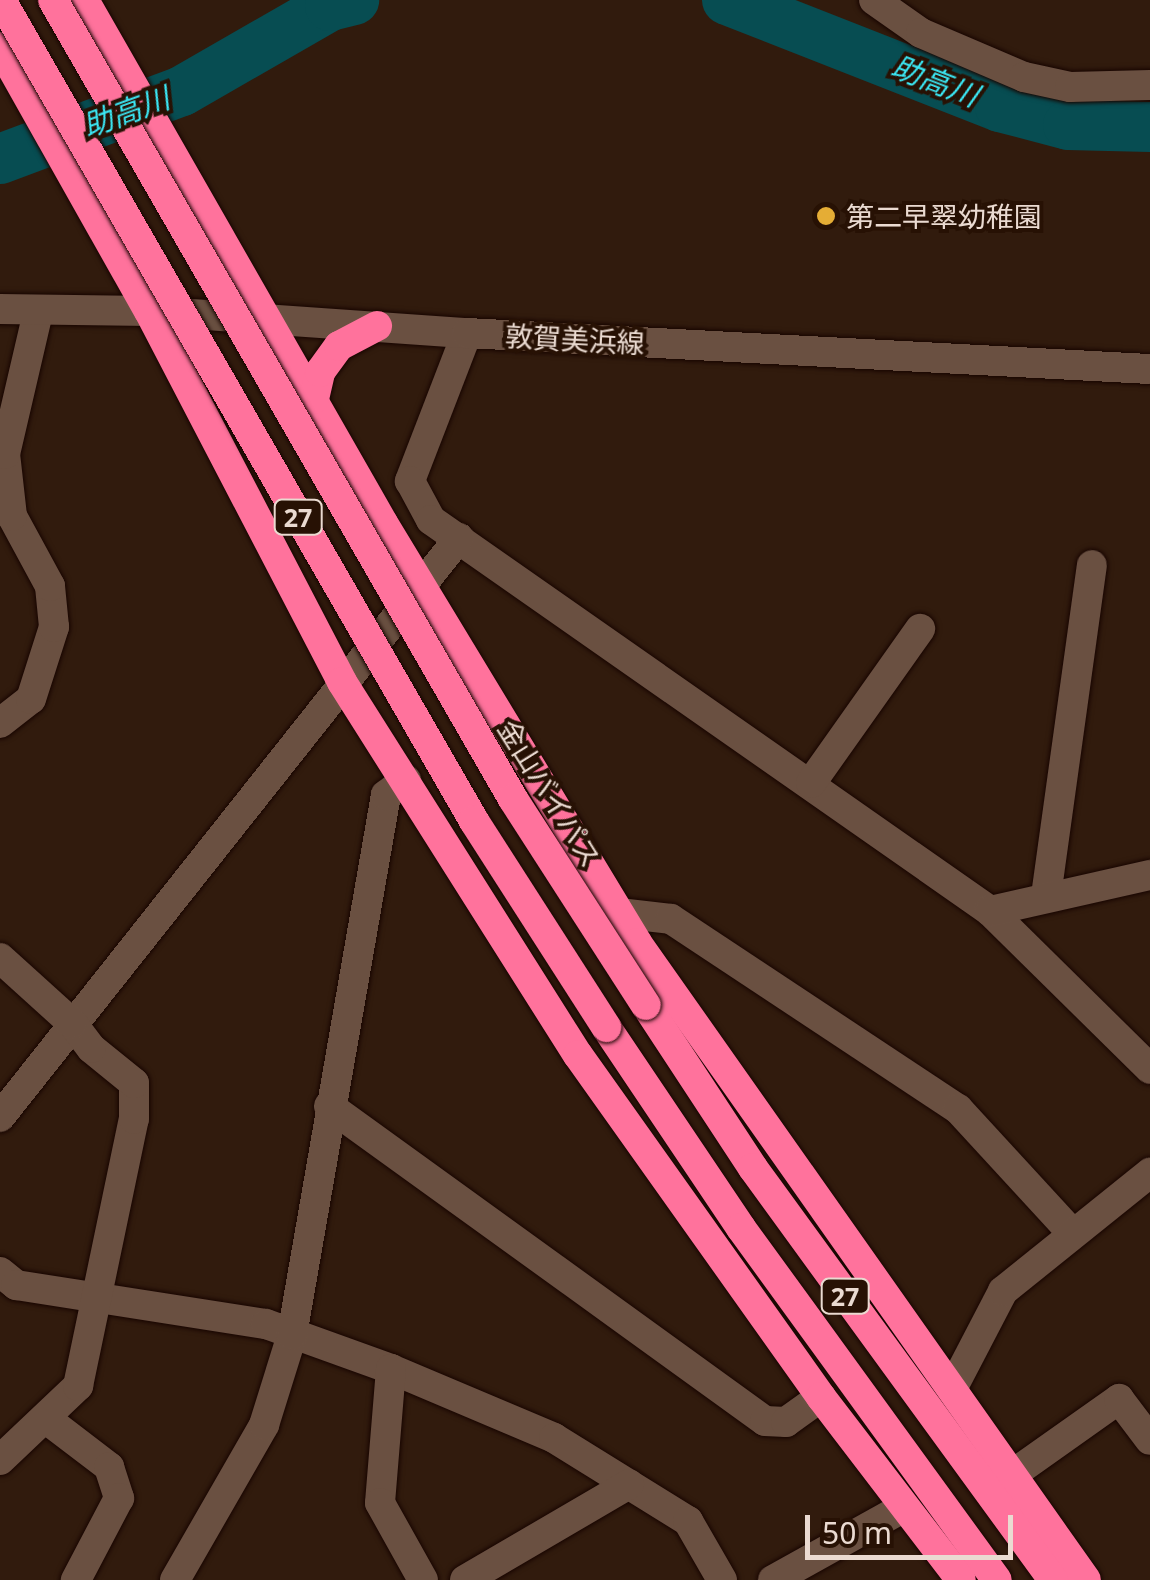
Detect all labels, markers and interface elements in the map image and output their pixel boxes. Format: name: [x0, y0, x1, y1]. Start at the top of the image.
water label: 助高川: [887, 48, 983, 114]
water label: 助高川: [78, 80, 174, 144]
place label: 第二早翠幼稚園: [846, 199, 1042, 233]
marker: 第二早翠幼稚園: [815, 205, 837, 227]
street label: 敦賀美浜線: [504, 319, 646, 359]
road number: 27: [273, 497, 323, 537]
street label: 金山バイパス: [491, 713, 609, 873]
road number: 27: [820, 1276, 870, 1316]
scale bar: [810, 1495, 1018, 1557]
text: 50 m: [822, 1512, 892, 1553]

